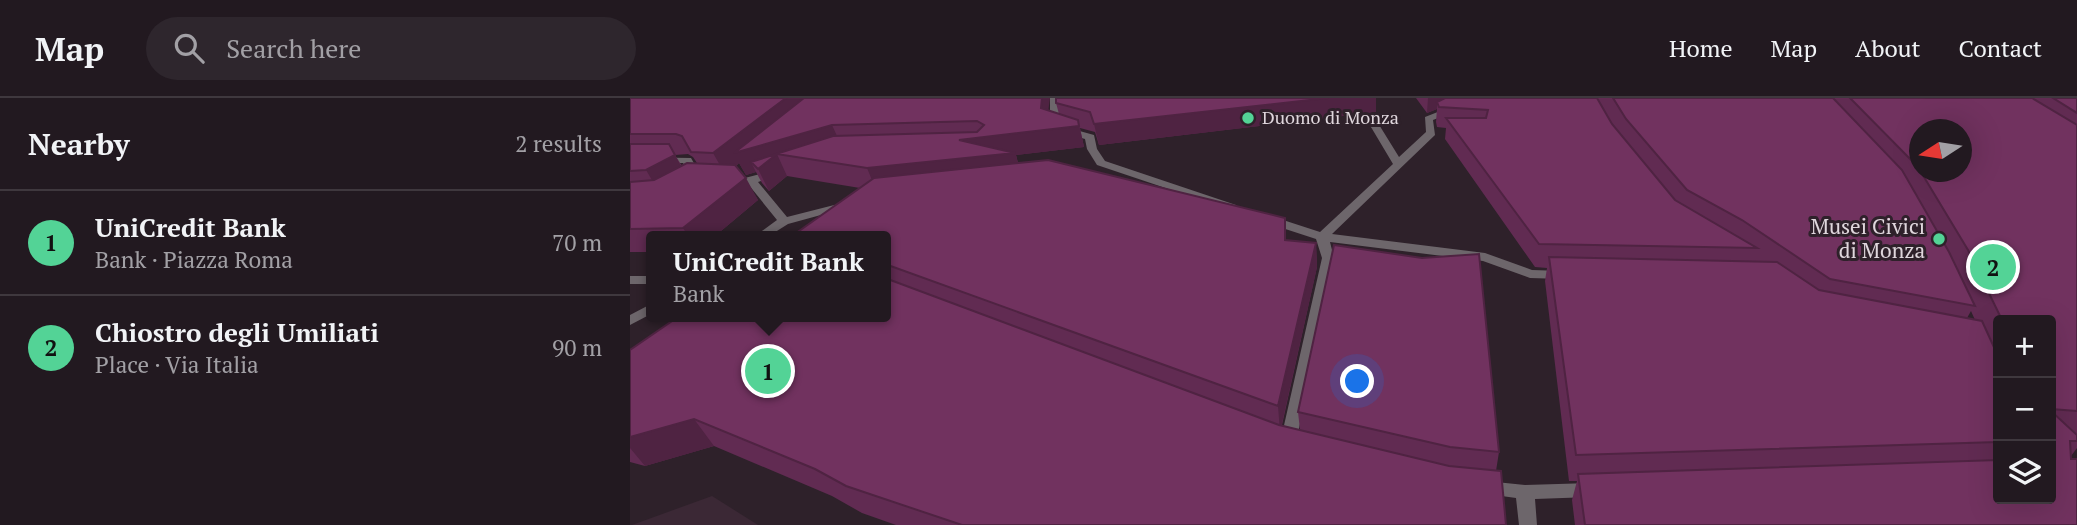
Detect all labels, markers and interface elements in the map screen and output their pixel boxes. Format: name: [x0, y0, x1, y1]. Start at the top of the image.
search box: [146, 17, 636, 80]
text: Map: [35, 27, 104, 70]
icon: search: [170, 29, 208, 67]
text: Search here: [226, 31, 361, 65]
text: Home: [1669, 32, 1733, 64]
text: Map: [1771, 32, 1817, 64]
text: About: [1855, 32, 1921, 64]
text: Contact: [1959, 32, 2042, 64]
place label: Duomo di Monza: [1262, 105, 1399, 129]
marker: Duomo di Monza: [1240, 110, 1256, 126]
north arrow: [1909, 119, 1972, 182]
text: Nearby: [28, 124, 130, 164]
text: 2 results: [515, 128, 602, 159]
text: UniCredit Bank: [95, 210, 286, 244]
place label: Musei Civici di Monza: [1811, 212, 1925, 264]
text: 1: [45, 227, 58, 258]
text: 70 m: [552, 227, 602, 258]
popup: [646, 231, 891, 322]
marker: Musei Civici di Monza: [1931, 231, 1947, 247]
pin: 2: [1970, 241, 2016, 293]
text: Bank · Piazza Roma: [95, 244, 293, 275]
text: UniCredit Bank: [673, 244, 864, 278]
text: Bank: [673, 278, 724, 309]
text: Chiostro degli Umiliati: [95, 315, 379, 349]
map controls: [1993, 315, 2056, 504]
button: +: [1993, 315, 2056, 378]
text: 2: [45, 332, 58, 363]
text: 90 m: [552, 332, 602, 363]
pin: 1: [745, 345, 791, 397]
text: Place · Via Italia: [95, 349, 259, 380]
your location: [1340, 364, 1374, 398]
button: −: [1993, 378, 2056, 441]
button: layers: [1993, 441, 2056, 504]

